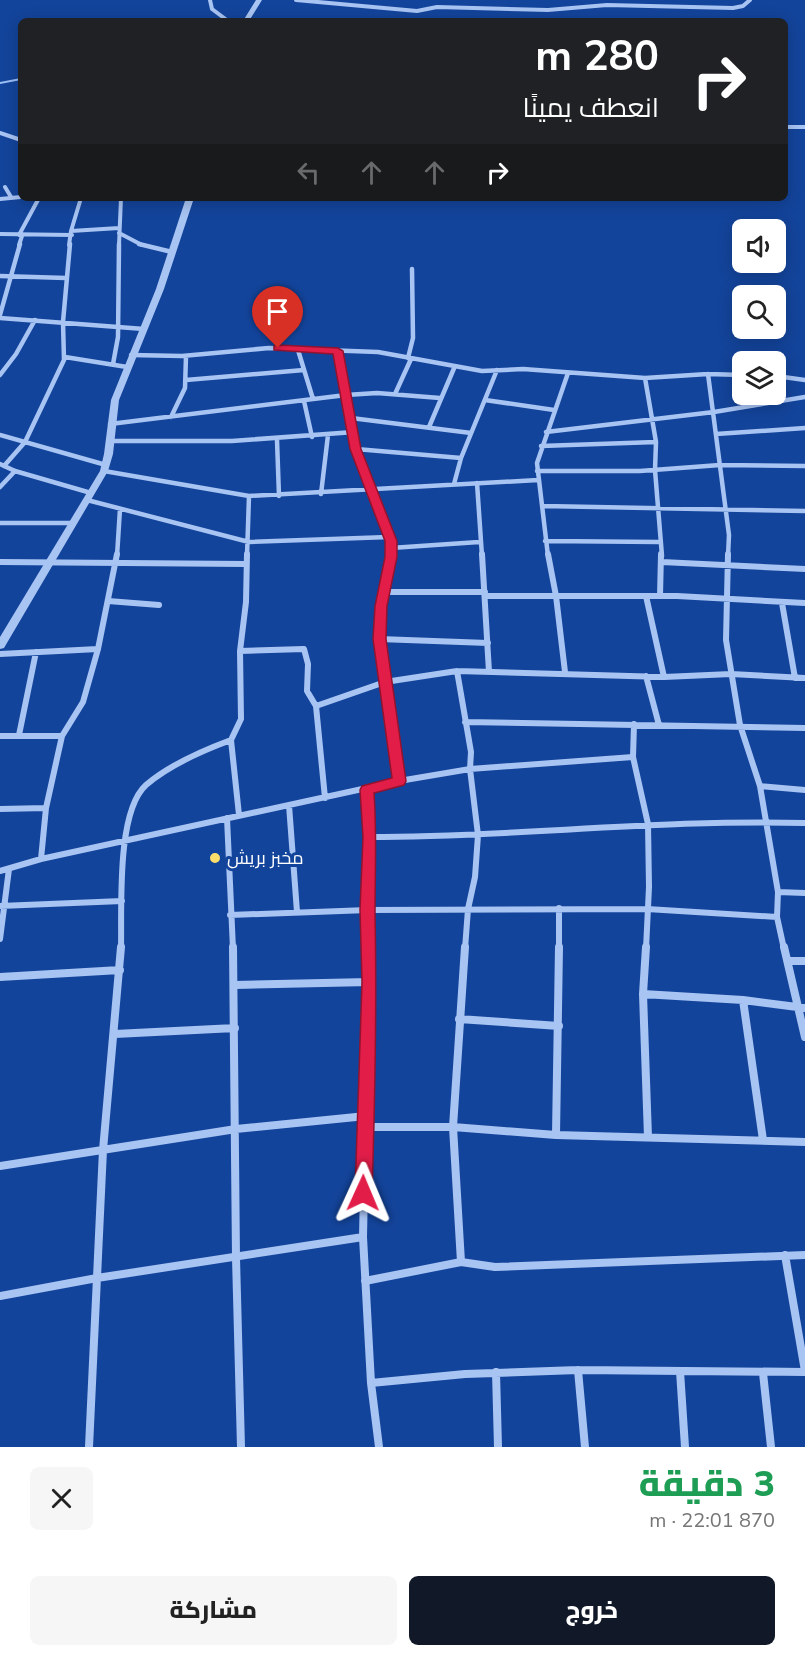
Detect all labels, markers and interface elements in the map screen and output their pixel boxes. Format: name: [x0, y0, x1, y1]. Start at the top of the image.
text: 280 m: [535, 28, 659, 85]
icon: right: [680, 42, 758, 120]
text: انعطف يمينًا: [522, 90, 659, 127]
icon: left: [292, 156, 325, 189]
icon: ahead: [355, 156, 388, 189]
icon: ahead: [418, 156, 451, 189]
icon: right: [481, 156, 514, 189]
map controls: [732, 219, 786, 405]
button: sound: [732, 219, 786, 273]
button: search: [732, 285, 786, 339]
pin: [252, 286, 303, 348]
icon: arrive: [261, 295, 294, 328]
button: layers: [732, 351, 786, 405]
place label: مخبز بريش: [227, 846, 304, 870]
marker: مخبز بريش: [208, 851, 222, 865]
position arrow: [331, 1161, 395, 1225]
text: 3 دقيقة: [639, 1460, 775, 1509]
button: close: [30, 1467, 93, 1530]
text: 870 m · 22:01: [649, 1507, 775, 1534]
button: مشاركة: [30, 1576, 397, 1645]
button: خروج: [409, 1576, 775, 1645]

